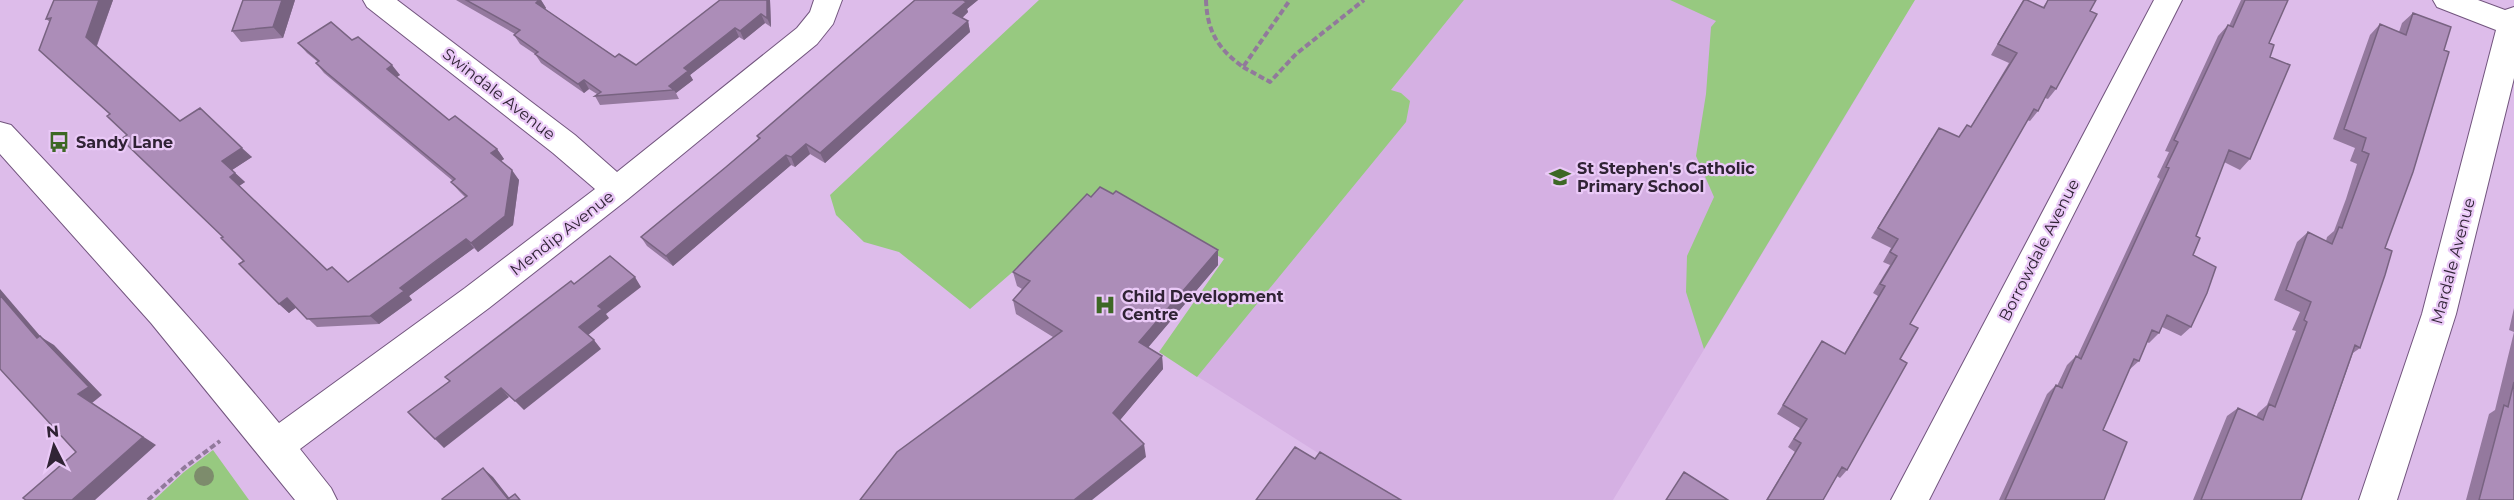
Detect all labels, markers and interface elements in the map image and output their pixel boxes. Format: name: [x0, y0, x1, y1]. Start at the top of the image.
street label: Swindale Avenue: [439, 44, 559, 144]
bus stop icon: Sandy Lane: [47, 130, 71, 154]
place label: Sandy Lane: [76, 133, 173, 152]
place label: St Stephen's Catholic Primary School: [1577, 159, 1755, 196]
school or university icon: St Stephen's Catholic Primary School: [1548, 165, 1572, 189]
street label: Borrowdale Avenue: [1995, 176, 2083, 324]
street label: Mendip Avenue: [506, 187, 618, 279]
street label: Mardale Avenue: [2427, 196, 2479, 326]
place label: Child Development Centre: [1122, 287, 1284, 324]
hospital icon: Child Development Centre: [1093, 293, 1117, 317]
north arrow: [24, 416, 84, 476]
text: N: [45, 421, 60, 442]

